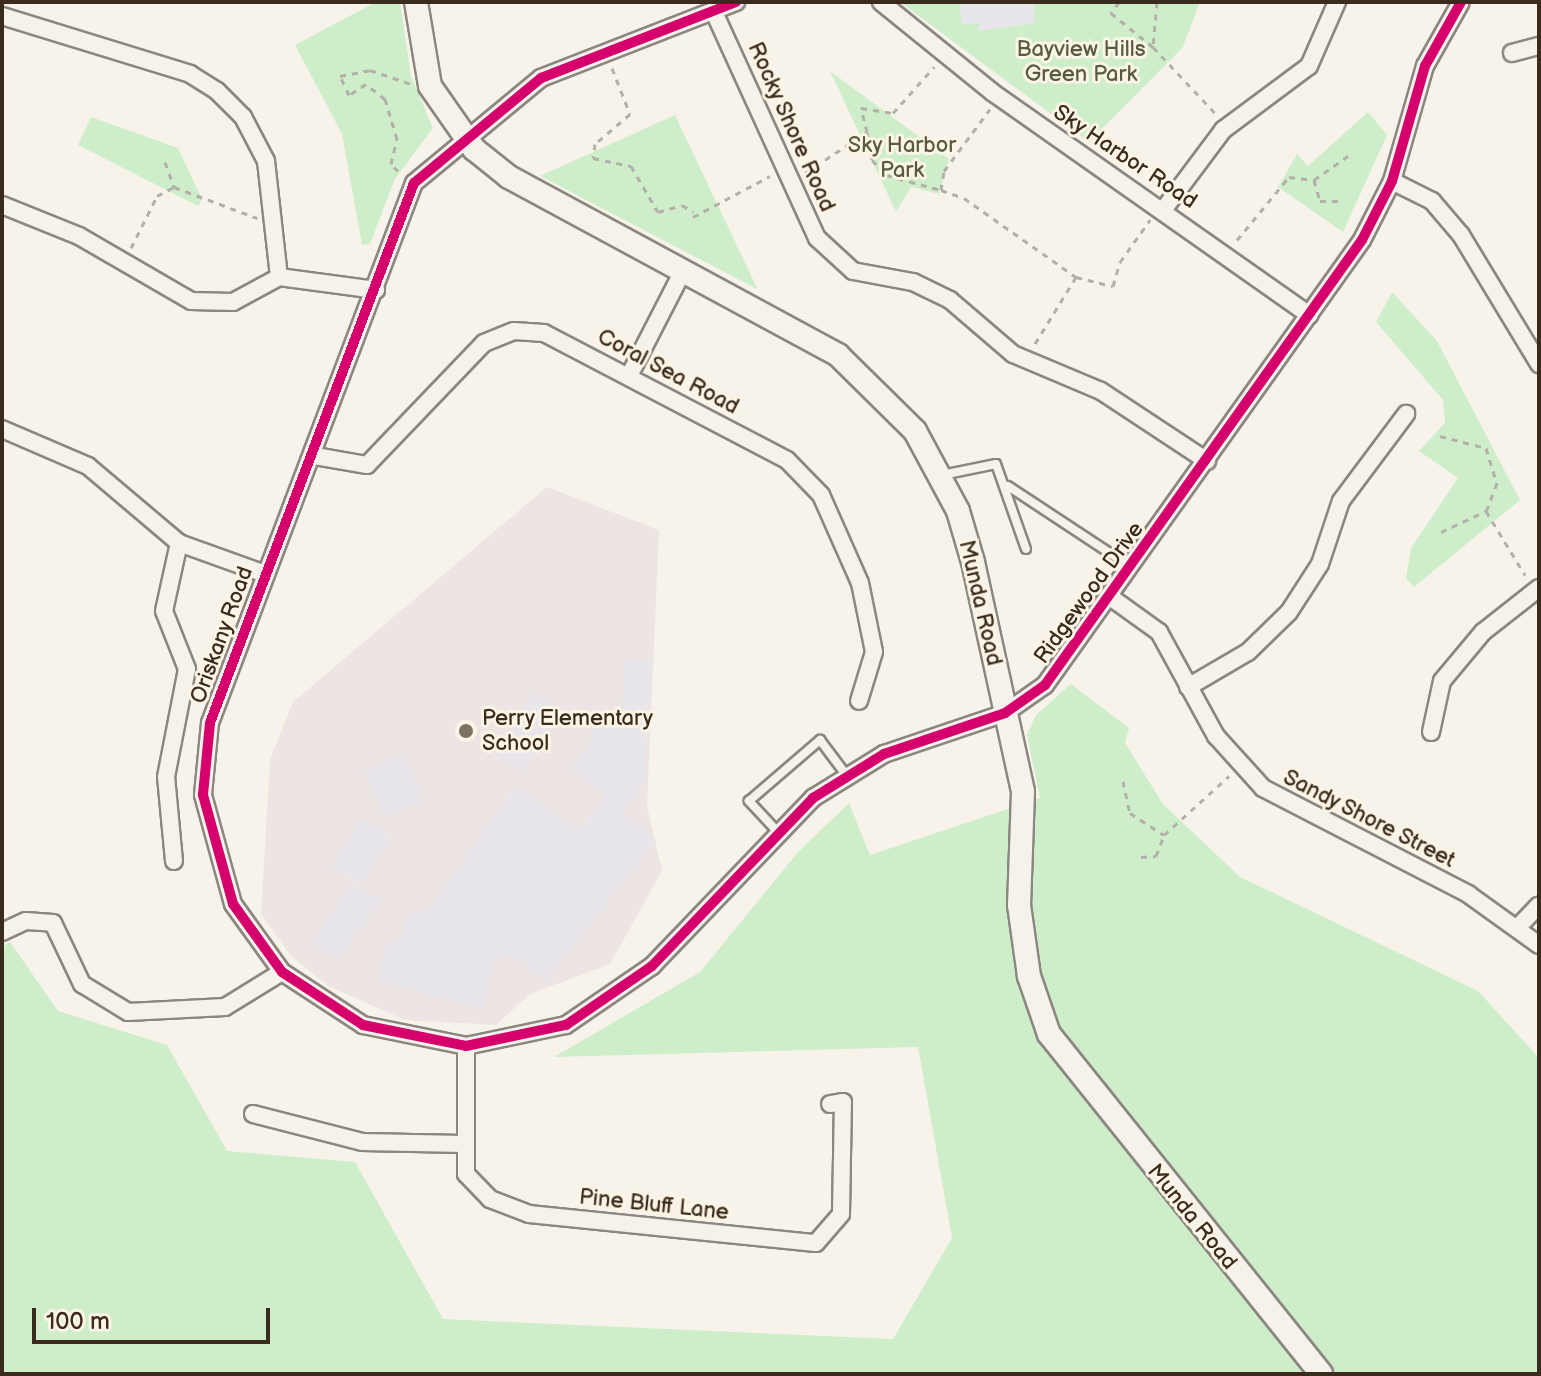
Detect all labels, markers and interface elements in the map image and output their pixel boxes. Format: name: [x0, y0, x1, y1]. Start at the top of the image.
park label: Bayview Hills Green Park: [1016, 36, 1146, 88]
street label: Rocky Shore Road: [741, 37, 841, 217]
street label: Sky Harbor Road: [1048, 99, 1202, 215]
park label: Sky Harbor Park: [847, 132, 957, 184]
street label: Coral Sea Road: [593, 324, 743, 420]
street label: Ridgewood Drive: [1029, 517, 1149, 669]
street label: Munda Road: [953, 538, 1007, 668]
street label: Oriskany Road: [185, 562, 259, 708]
place label: Perry Elementary School: [482, 705, 654, 756]
marker: Perry Elementary School: [457, 722, 475, 740]
street label: Sandy Shore Street: [1278, 764, 1460, 874]
street label: Munda Road: [1142, 1159, 1242, 1275]
street label: Pine Bluff Lane: [578, 1184, 730, 1226]
scale bar: [36, 1292, 274, 1342]
text: 100 m: [46, 1307, 110, 1336]

